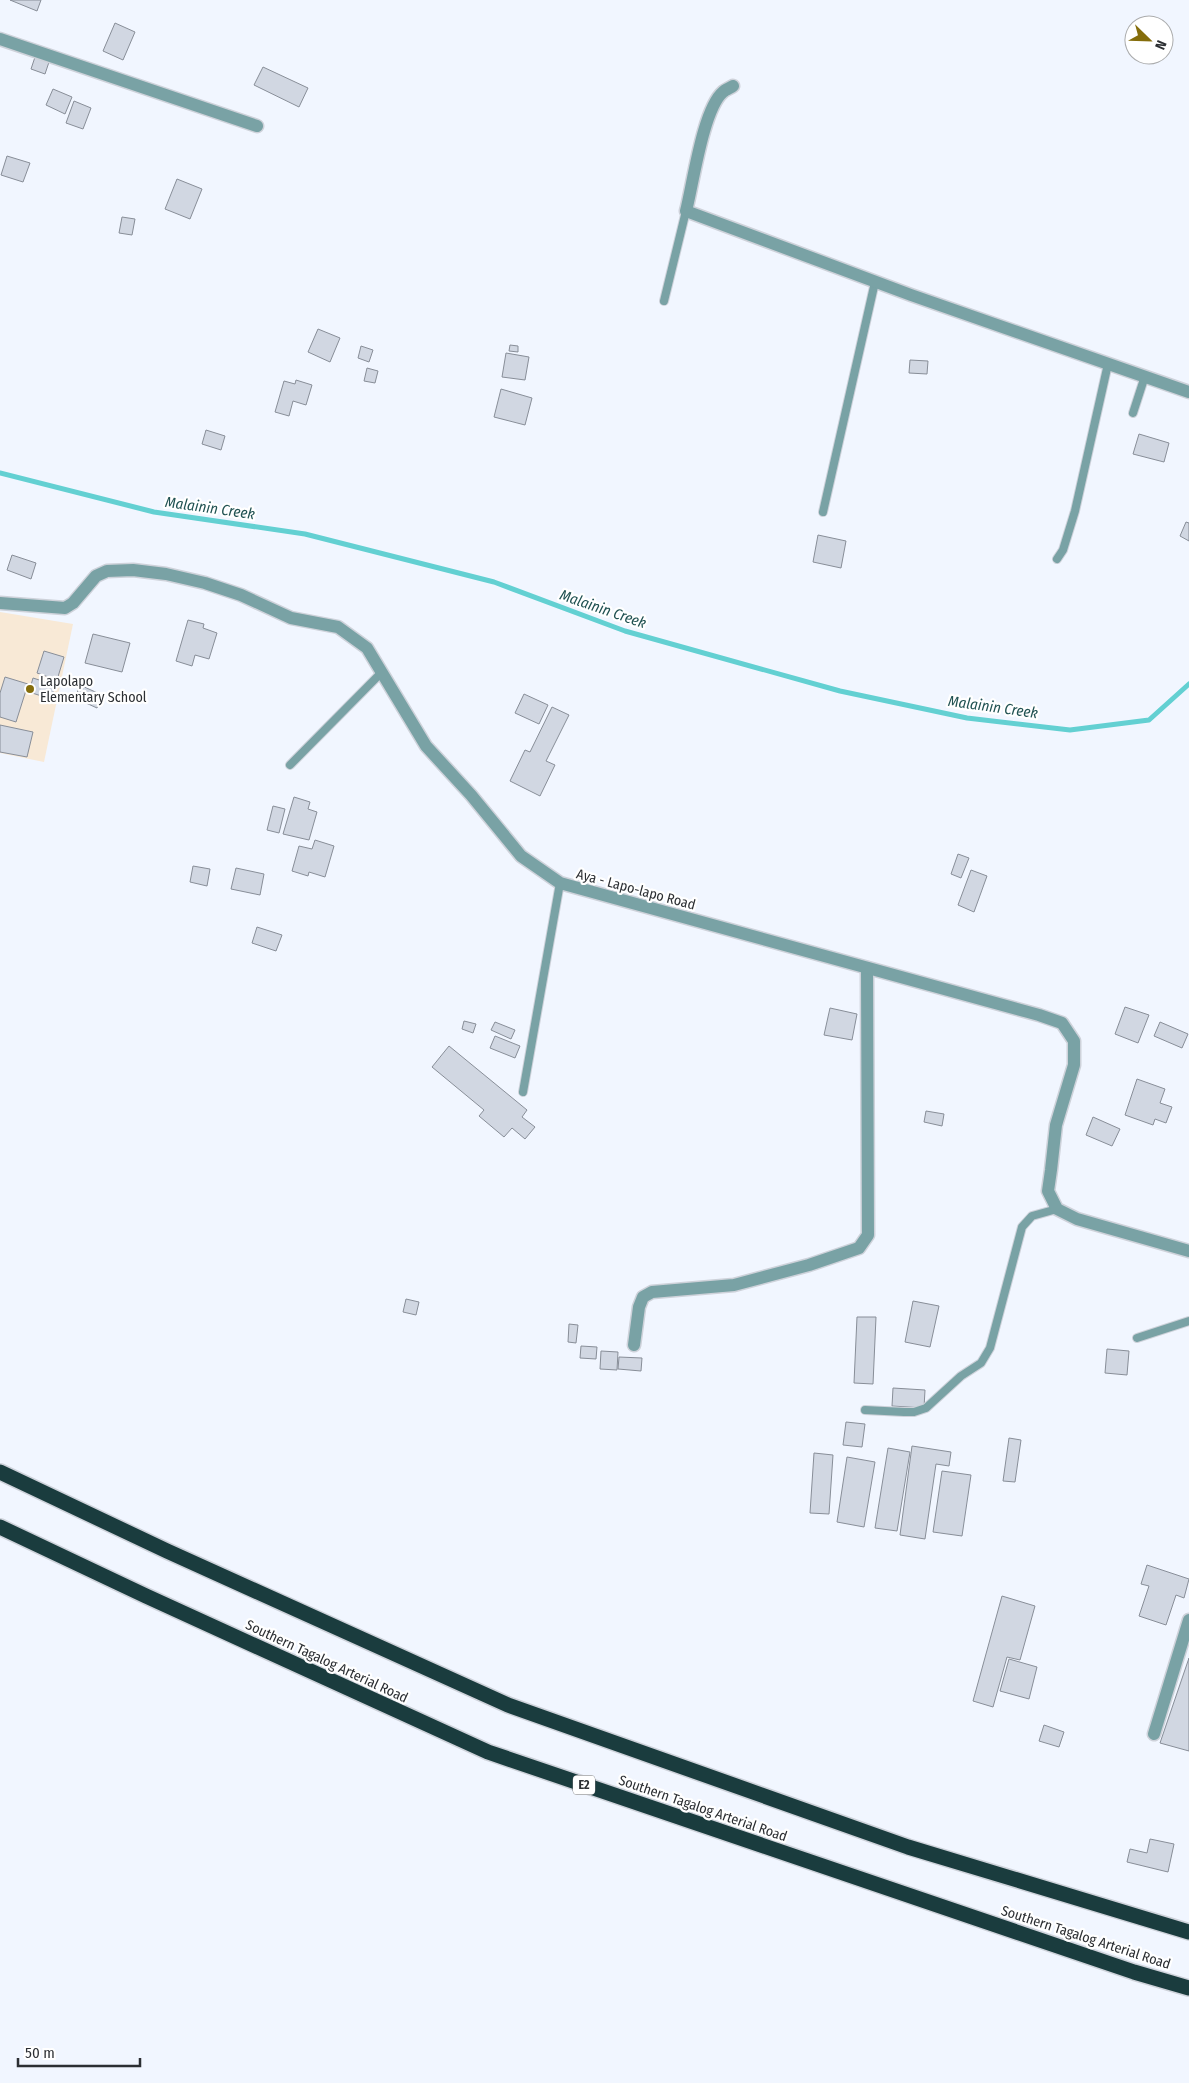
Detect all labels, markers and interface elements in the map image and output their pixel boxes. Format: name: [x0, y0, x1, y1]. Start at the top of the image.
north arrow: [1124, 15, 1174, 65]
text: N: [1151, 38, 1170, 52]
water label: Malainin Creek: [164, 493, 257, 523]
water label: Malainin Creek: [557, 586, 649, 632]
place label: Lapolapo Elementary School: [40, 673, 147, 706]
marker: Lapolapo Elementary School: [24, 683, 36, 695]
water label: Malainin Creek: [947, 692, 1040, 722]
street label: Aya - Lapo-lapo Road: [574, 865, 697, 914]
street label: Southern Tagalog Arterial Road: [243, 1616, 411, 1707]
street label: Southern Tagalog Arterial Road: [616, 1772, 789, 1845]
road number: E2: [573, 1776, 595, 1794]
street label: Southern Tagalog Arterial Road: [999, 1902, 1173, 1973]
scale bar: [18, 2036, 140, 2068]
text: 50 m: [25, 2044, 55, 2062]

